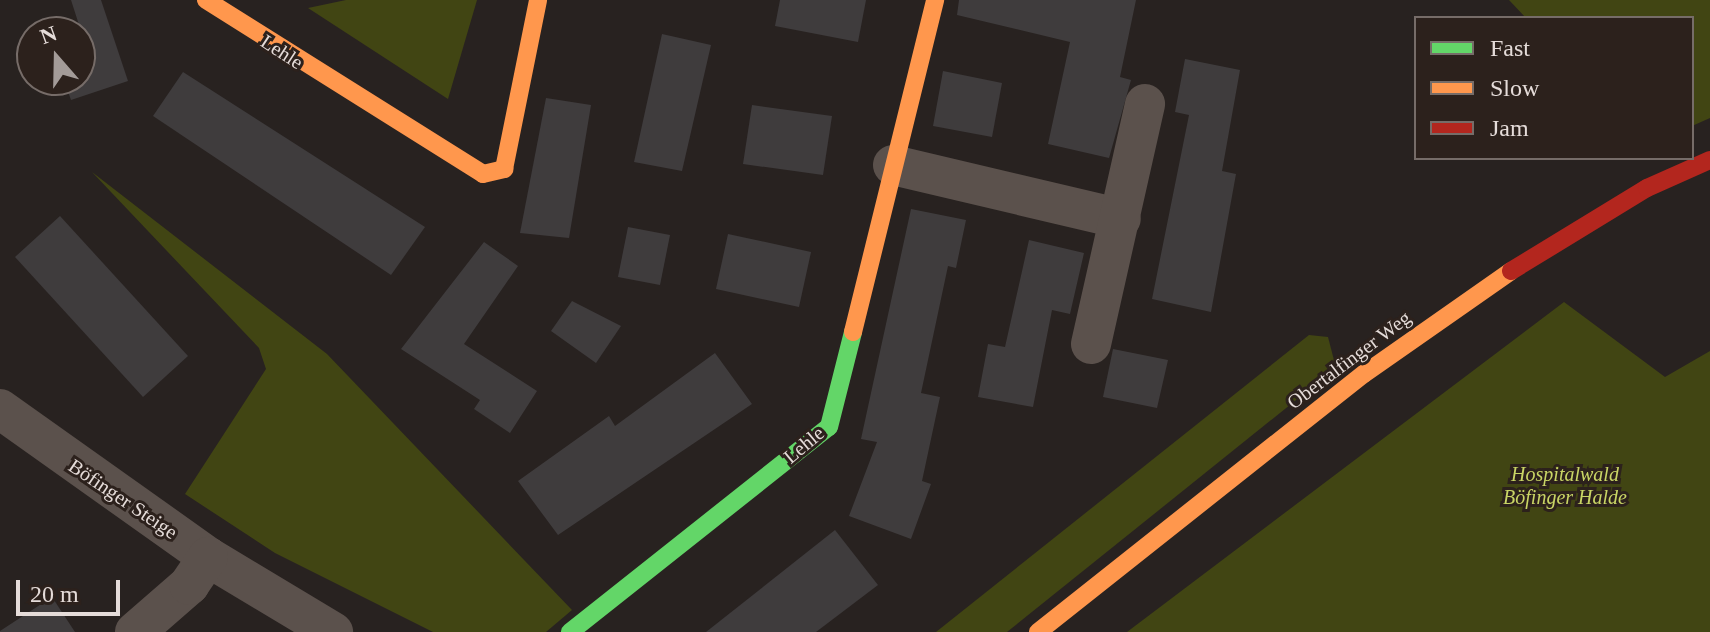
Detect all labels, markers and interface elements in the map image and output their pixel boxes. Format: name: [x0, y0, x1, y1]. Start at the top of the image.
north arrow: [16, 16, 96, 96]
legend: [1414, 16, 1694, 160]
text: N: [37, 20, 60, 49]
street label: Lehle: [256, 30, 308, 74]
text: Fast: [1490, 35, 1530, 61]
text: Slow: [1490, 75, 1539, 101]
text: Jam: [1490, 115, 1529, 141]
street label: Obertalfinger Weg: [1282, 306, 1416, 414]
street label: Lehle: [779, 421, 829, 469]
street label: Böfinger Steige: [64, 454, 182, 544]
park label: Hospitalwald Böfinger Halde: [1503, 463, 1627, 510]
scale bar: [20, 564, 124, 614]
text: 20 m: [30, 581, 79, 607]

